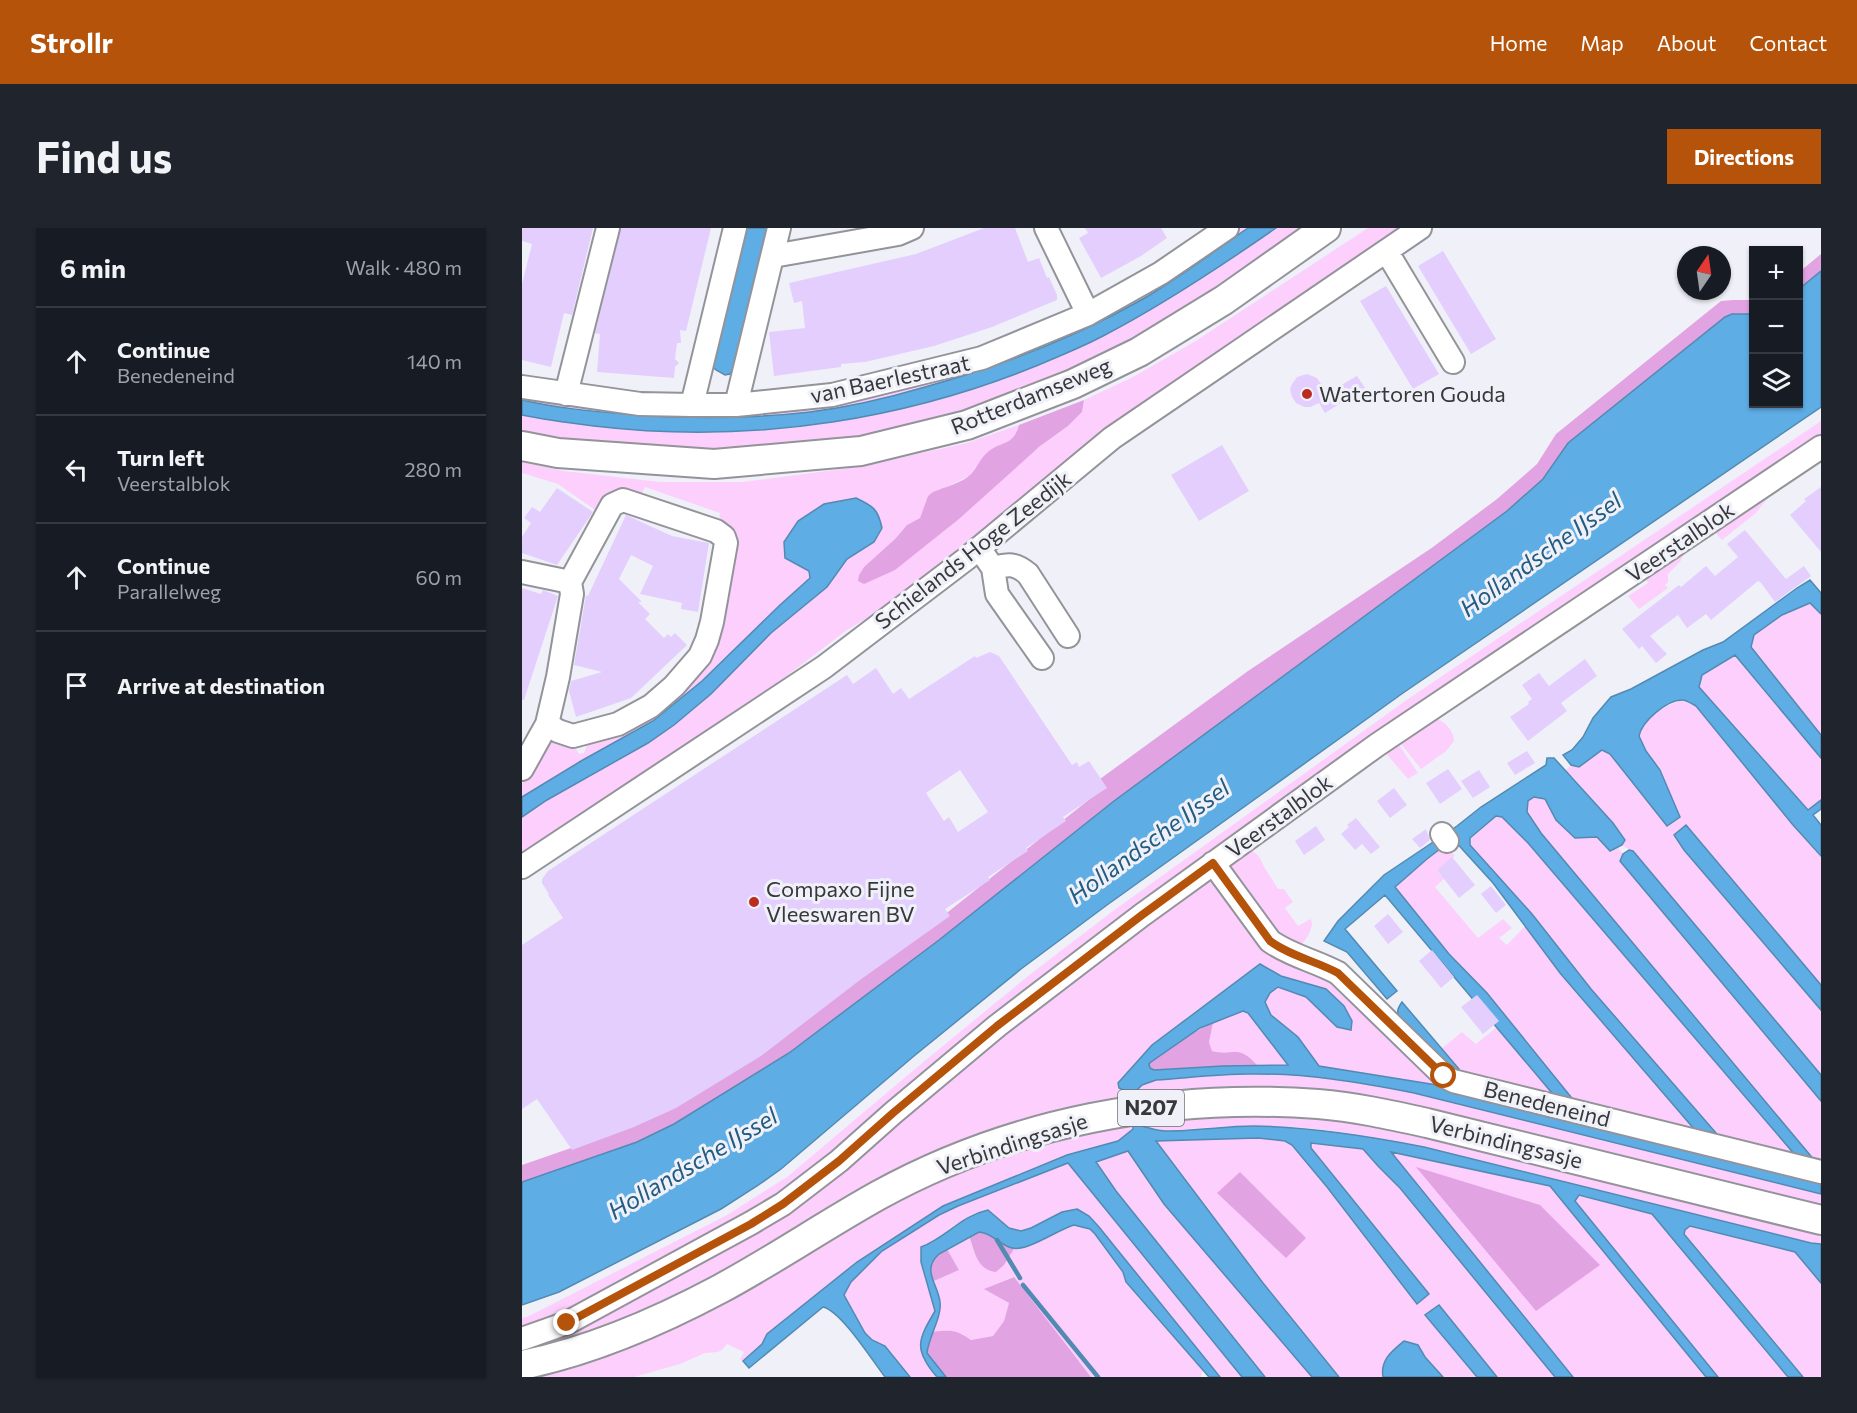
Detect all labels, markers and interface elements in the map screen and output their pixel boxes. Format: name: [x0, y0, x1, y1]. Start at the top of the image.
text: Strollr: [30, 25, 113, 59]
text: Home: [1490, 30, 1547, 55]
text: Map: [1580, 30, 1624, 55]
text: About: [1657, 30, 1716, 55]
text: Contact: [1749, 30, 1827, 55]
button: Directions: [1667, 129, 1821, 184]
text: Find us: [36, 130, 172, 182]
north arrow: [1677, 246, 1731, 300]
map controls: [1749, 246, 1803, 408]
button: +: [1749, 246, 1803, 300]
text: 6 min: [60, 252, 126, 283]
text: Walk · 480 m: [345, 255, 462, 279]
button: −: [1749, 300, 1803, 354]
text: Continue: [117, 336, 210, 363]
icon: ahead: [60, 345, 93, 378]
street label: van Baerlestraat: [808, 348, 972, 409]
text: 140 m: [407, 349, 462, 373]
street label: Rotterdamseweg: [947, 351, 1115, 440]
button: layers: [1749, 354, 1803, 408]
text: Benedeneind: [117, 363, 235, 387]
place label: Watertoren Gouda: [1319, 380, 1506, 407]
marker: Watertoren Gouda: [1300, 387, 1314, 401]
text: Turn left: [117, 444, 204, 471]
icon: left: [60, 453, 93, 486]
text: 280 m: [404, 457, 462, 481]
street label: Schielands Hoge Zeedijk: [869, 465, 1076, 635]
text: Veerstalblok: [117, 471, 231, 495]
water label: Hollandsche IJssel: [1454, 485, 1627, 622]
street label: Veerstalblok: [1620, 495, 1739, 588]
text: Continue: [117, 552, 210, 579]
icon: ahead: [60, 561, 93, 594]
text: 60 m: [416, 565, 462, 589]
text: Parallelweg: [117, 579, 221, 603]
icon: arrive: [60, 669, 93, 702]
text: Arrive at destination: [117, 672, 325, 699]
street label: Veerstalblok: [1220, 768, 1337, 863]
water label: Hollandsche IJssel: [1062, 772, 1235, 909]
place label: Compaxo Fijne Vleeswaren BV: [766, 875, 915, 927]
marker: Compaxo Fijne Vleeswaren BV: [747, 895, 761, 909]
route start: [1430, 1062, 1456, 1088]
street label: Benedeneind: [1481, 1075, 1613, 1132]
road number: N207: [1118, 1090, 1184, 1126]
water label: Hollandsche IJssel: [602, 1100, 783, 1225]
street label: Verbindingsasje: [933, 1106, 1091, 1181]
street label: Verbindingsasje: [1427, 1109, 1585, 1174]
route end: [553, 1309, 579, 1335]

